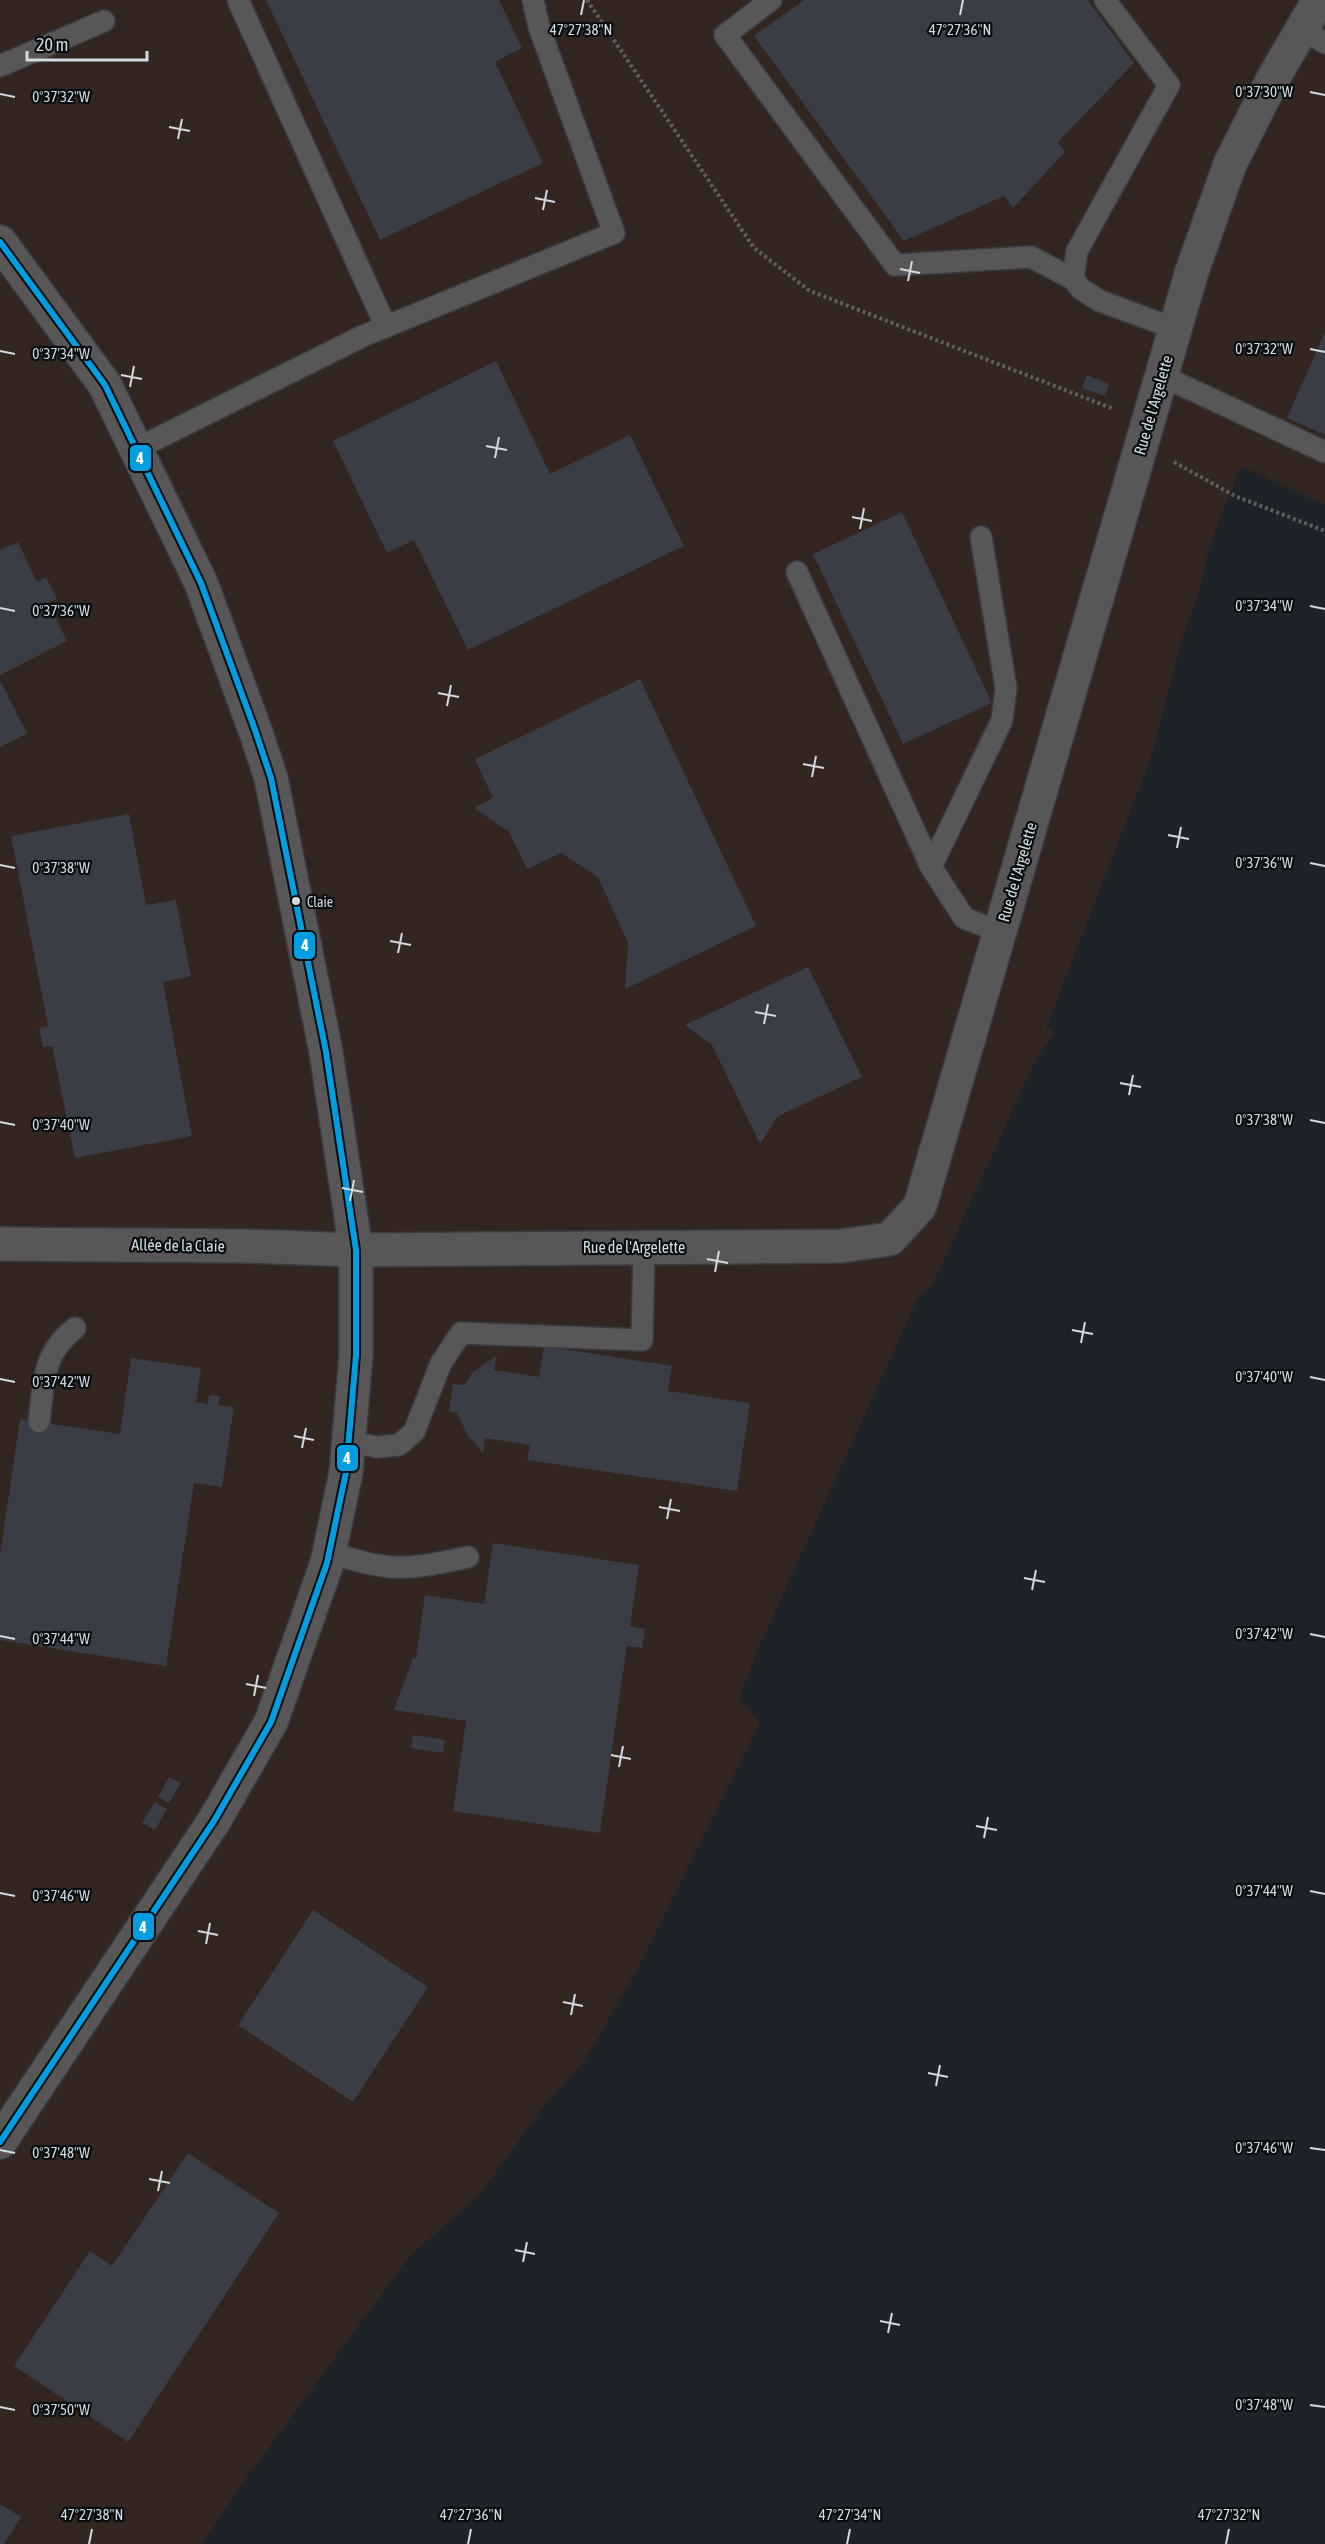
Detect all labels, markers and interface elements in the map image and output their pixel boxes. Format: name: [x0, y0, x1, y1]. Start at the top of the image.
text: 47°27'38"N: [550, 21, 612, 38]
text: 47°27'36"N: [929, 21, 991, 38]
scale bar: [27, 24, 147, 62]
text: 20 m: [36, 34, 68, 55]
text: 0°37'30"W: [1235, 83, 1293, 100]
text: 0°37'32"W: [32, 88, 90, 105]
text: 0°37'32"W: [1235, 340, 1293, 357]
text: 0°37'34"W: [32, 345, 90, 362]
street label: Rue de l'Argelette: [1130, 353, 1177, 457]
line badge: 4: [129, 444, 152, 472]
text: 4: [135, 449, 144, 467]
text: 0°37'34"W: [1235, 597, 1293, 614]
text: 0°37'36"W: [32, 602, 90, 619]
street label: Rue de l'Argelette: [994, 820, 1041, 924]
text: 0°37'36"W: [1235, 854, 1293, 871]
text: 0°37'38"W: [32, 859, 90, 876]
place label: Claie: [307, 894, 333, 910]
marker: Claie: [290, 895, 302, 907]
line badge: 4: [293, 931, 316, 960]
text: 4: [300, 936, 309, 954]
text: 0°37'38"W: [1235, 1111, 1293, 1128]
text: 0°37'40"W: [32, 1116, 90, 1133]
street label: Allée de la Claie: [131, 1235, 225, 1255]
street label: Rue de l'Argelette: [583, 1238, 685, 1257]
text: 0°37'40"W: [1235, 1368, 1293, 1385]
text: 0°37'42"W: [32, 1373, 90, 1390]
line badge: 4: [336, 1444, 359, 1472]
text: 4: [342, 1449, 351, 1467]
text: 0°37'42"W: [1235, 1625, 1293, 1642]
text: 0°37'44"W: [32, 1630, 90, 1647]
text: 0°37'44"W: [1235, 1882, 1293, 1899]
text: 0°37'46"W: [32, 1887, 90, 1904]
line badge: 4: [132, 1912, 155, 1941]
text: 4: [138, 1918, 147, 1936]
text: 0°37'46"W: [1235, 2139, 1293, 2156]
text: 0°37'48"W: [32, 2144, 90, 2161]
text: 0°37'48"W: [1235, 2396, 1293, 2413]
text: 0°37'50"W: [32, 2401, 90, 2418]
text: 47°27'38"N: [61, 2506, 123, 2523]
text: 47°27'36"N: [440, 2506, 502, 2523]
text: 47°27'34"N: [819, 2506, 881, 2523]
text: 47°27'32"N: [1198, 2506, 1260, 2523]

